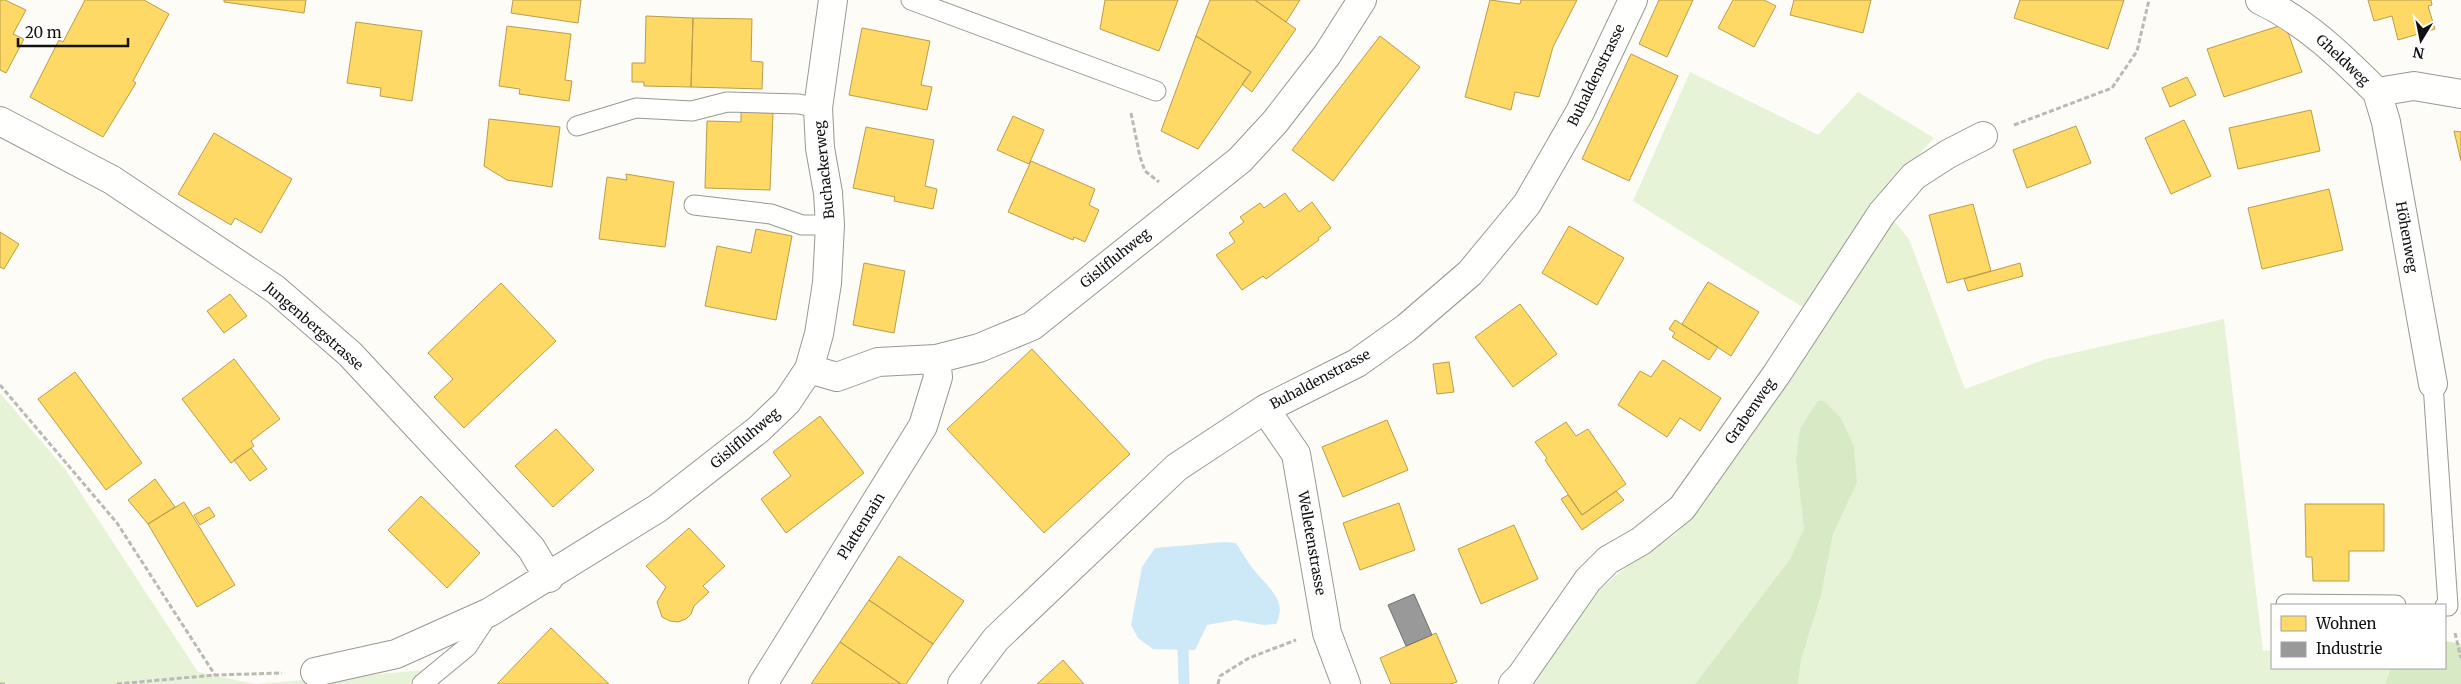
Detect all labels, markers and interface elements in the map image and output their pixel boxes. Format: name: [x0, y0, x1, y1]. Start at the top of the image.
scale bar: [18, 15, 128, 47]
north arrow: [2396, 15, 2446, 65]
street label: Buhaldenstrasse: [1563, 21, 1629, 129]
text: 20 m: [25, 23, 62, 42]
street label: Gheldweg: [2312, 31, 2374, 90]
text: N: [2412, 43, 2426, 63]
street label: Buchackerweg: [810, 119, 838, 220]
street label: Höhenweg: [2392, 200, 2422, 275]
street label: Gislifluhweg: [1076, 224, 1154, 292]
street label: Jungenbergstrasse: [260, 278, 367, 374]
street label: Buhaldenstrasse: [1267, 345, 1373, 413]
street label: Grabenweg: [1721, 374, 1780, 447]
street label: Gislifluhweg: [707, 403, 784, 472]
street label: Welletenstrasse: [1294, 488, 1330, 597]
street label: Plattenrain: [833, 489, 889, 563]
legend: [2271, 604, 2446, 669]
text: Wohnen: [2315, 614, 2376, 633]
text: Industrie: [2316, 639, 2383, 658]

